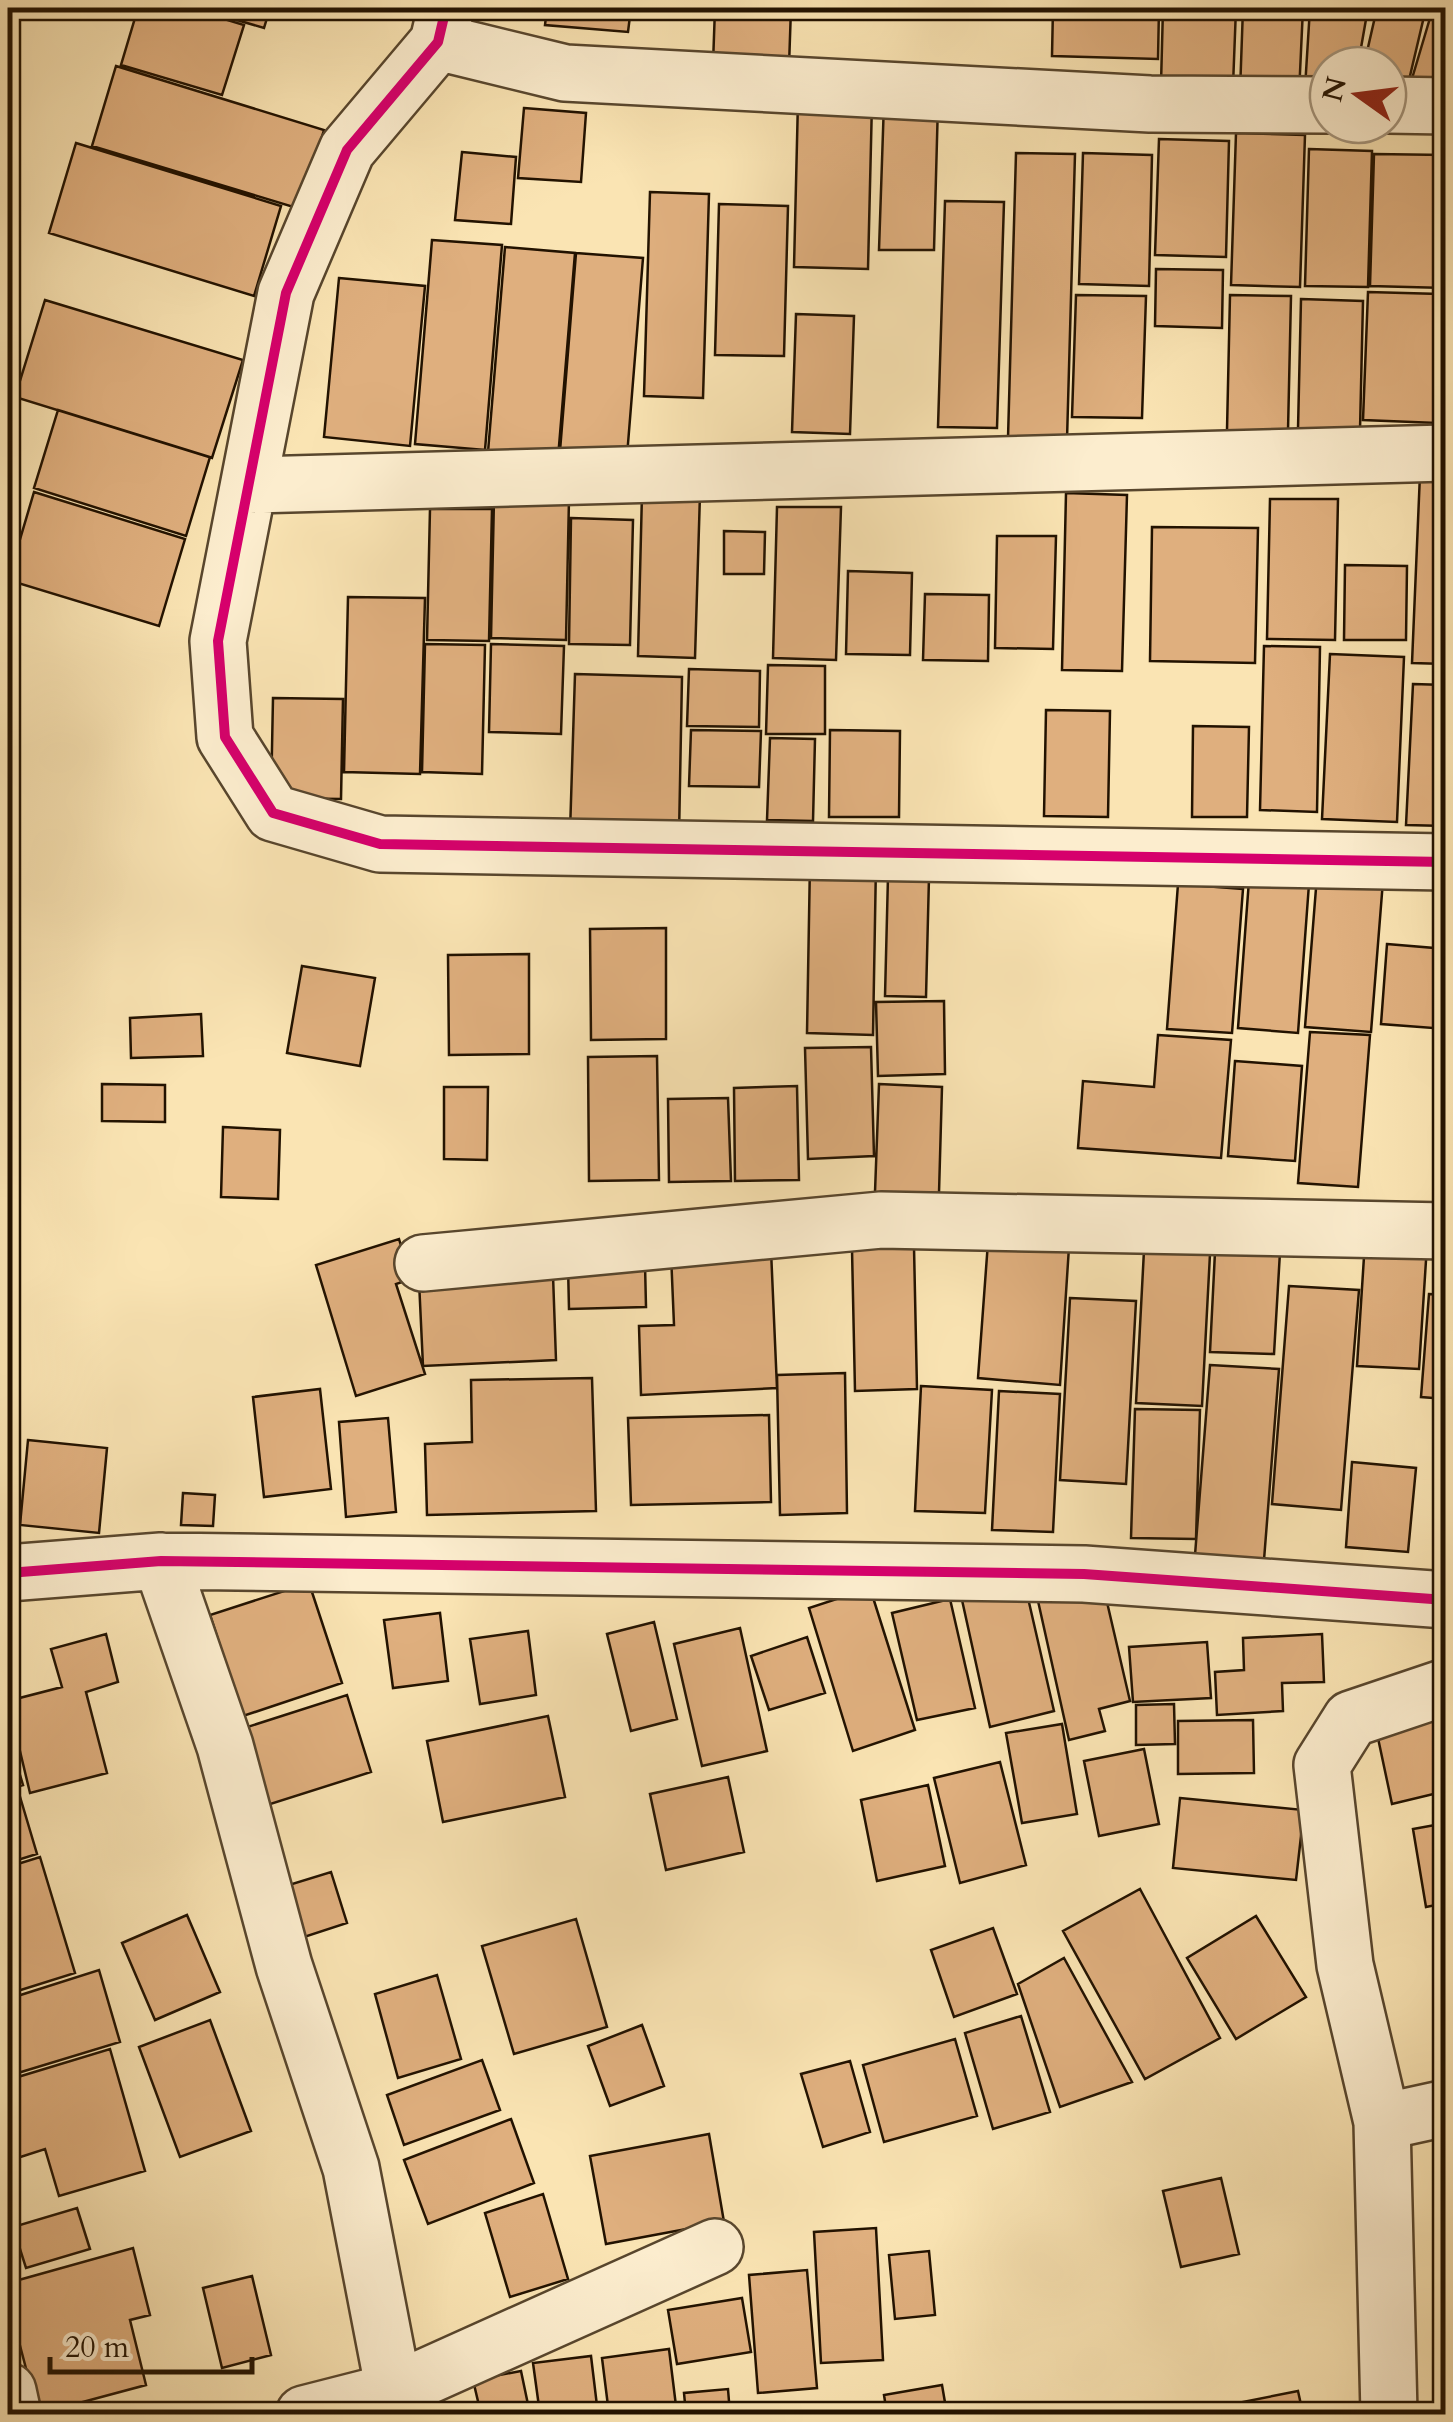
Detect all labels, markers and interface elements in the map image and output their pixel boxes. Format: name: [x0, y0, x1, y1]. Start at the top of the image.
north arrow: [1308, 45, 1408, 145]
text: N: [1313, 73, 1356, 106]
scale bar: [50, 2312, 252, 2374]
text: 20 m: [65, 2327, 130, 2368]

